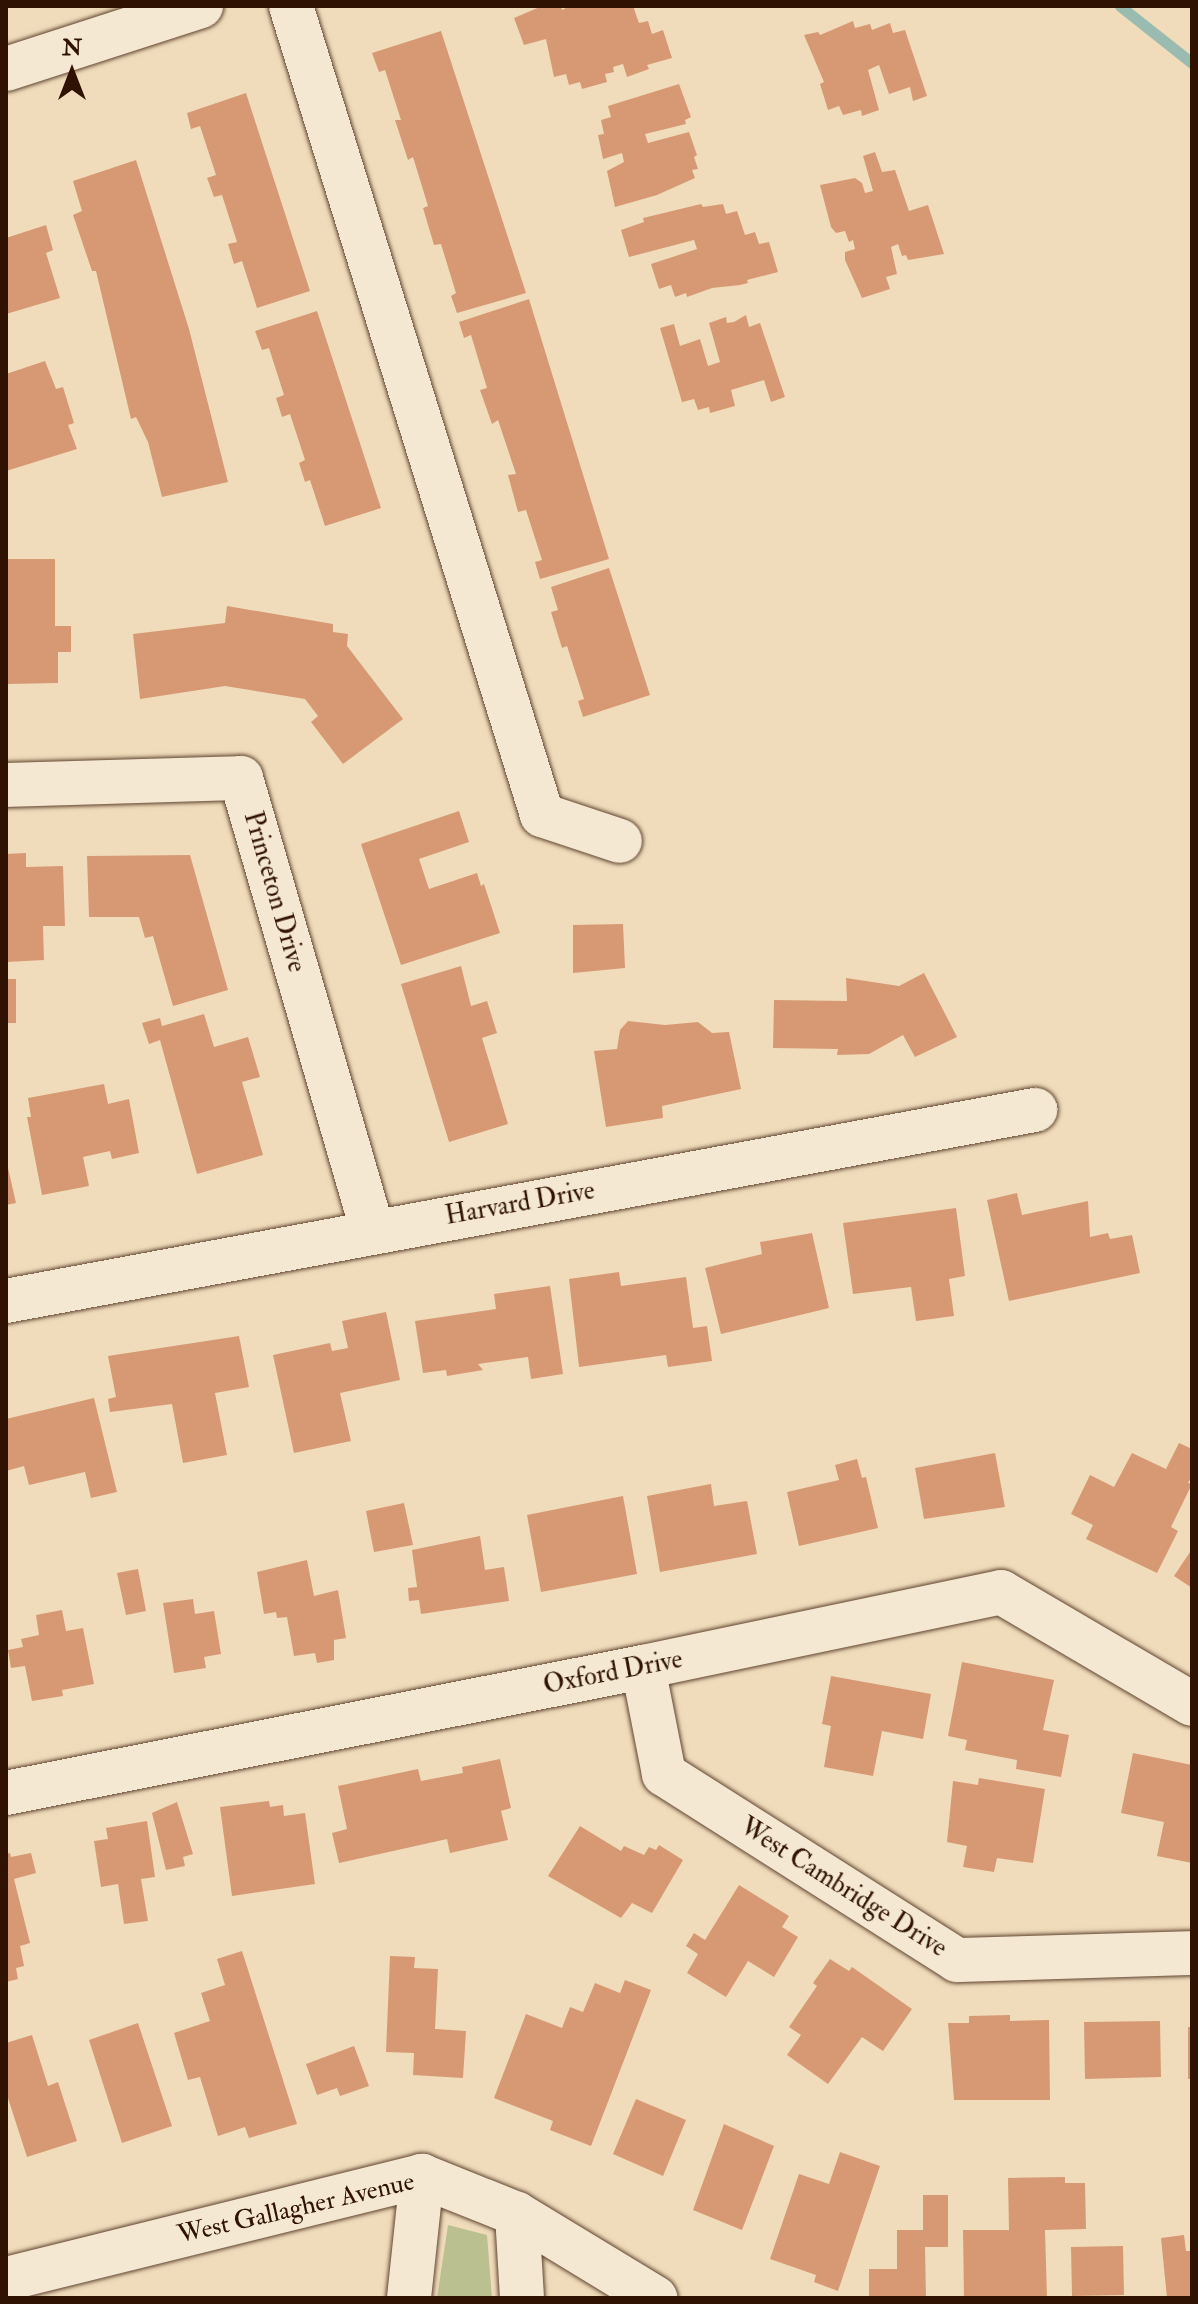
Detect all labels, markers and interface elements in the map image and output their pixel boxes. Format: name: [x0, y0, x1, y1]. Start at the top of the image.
north arrow: [32, 32, 112, 112]
text: N: [62, 34, 82, 62]
street label: Princeton Drive: [236, 808, 312, 976]
street label: Harvard Drive: [443, 1176, 597, 1232]
street label: Oxford Drive: [541, 1644, 685, 1702]
street label: West Cambridge Drive: [734, 1812, 952, 1964]
street label: West Gallagher Avenue: [175, 2167, 417, 2251]

